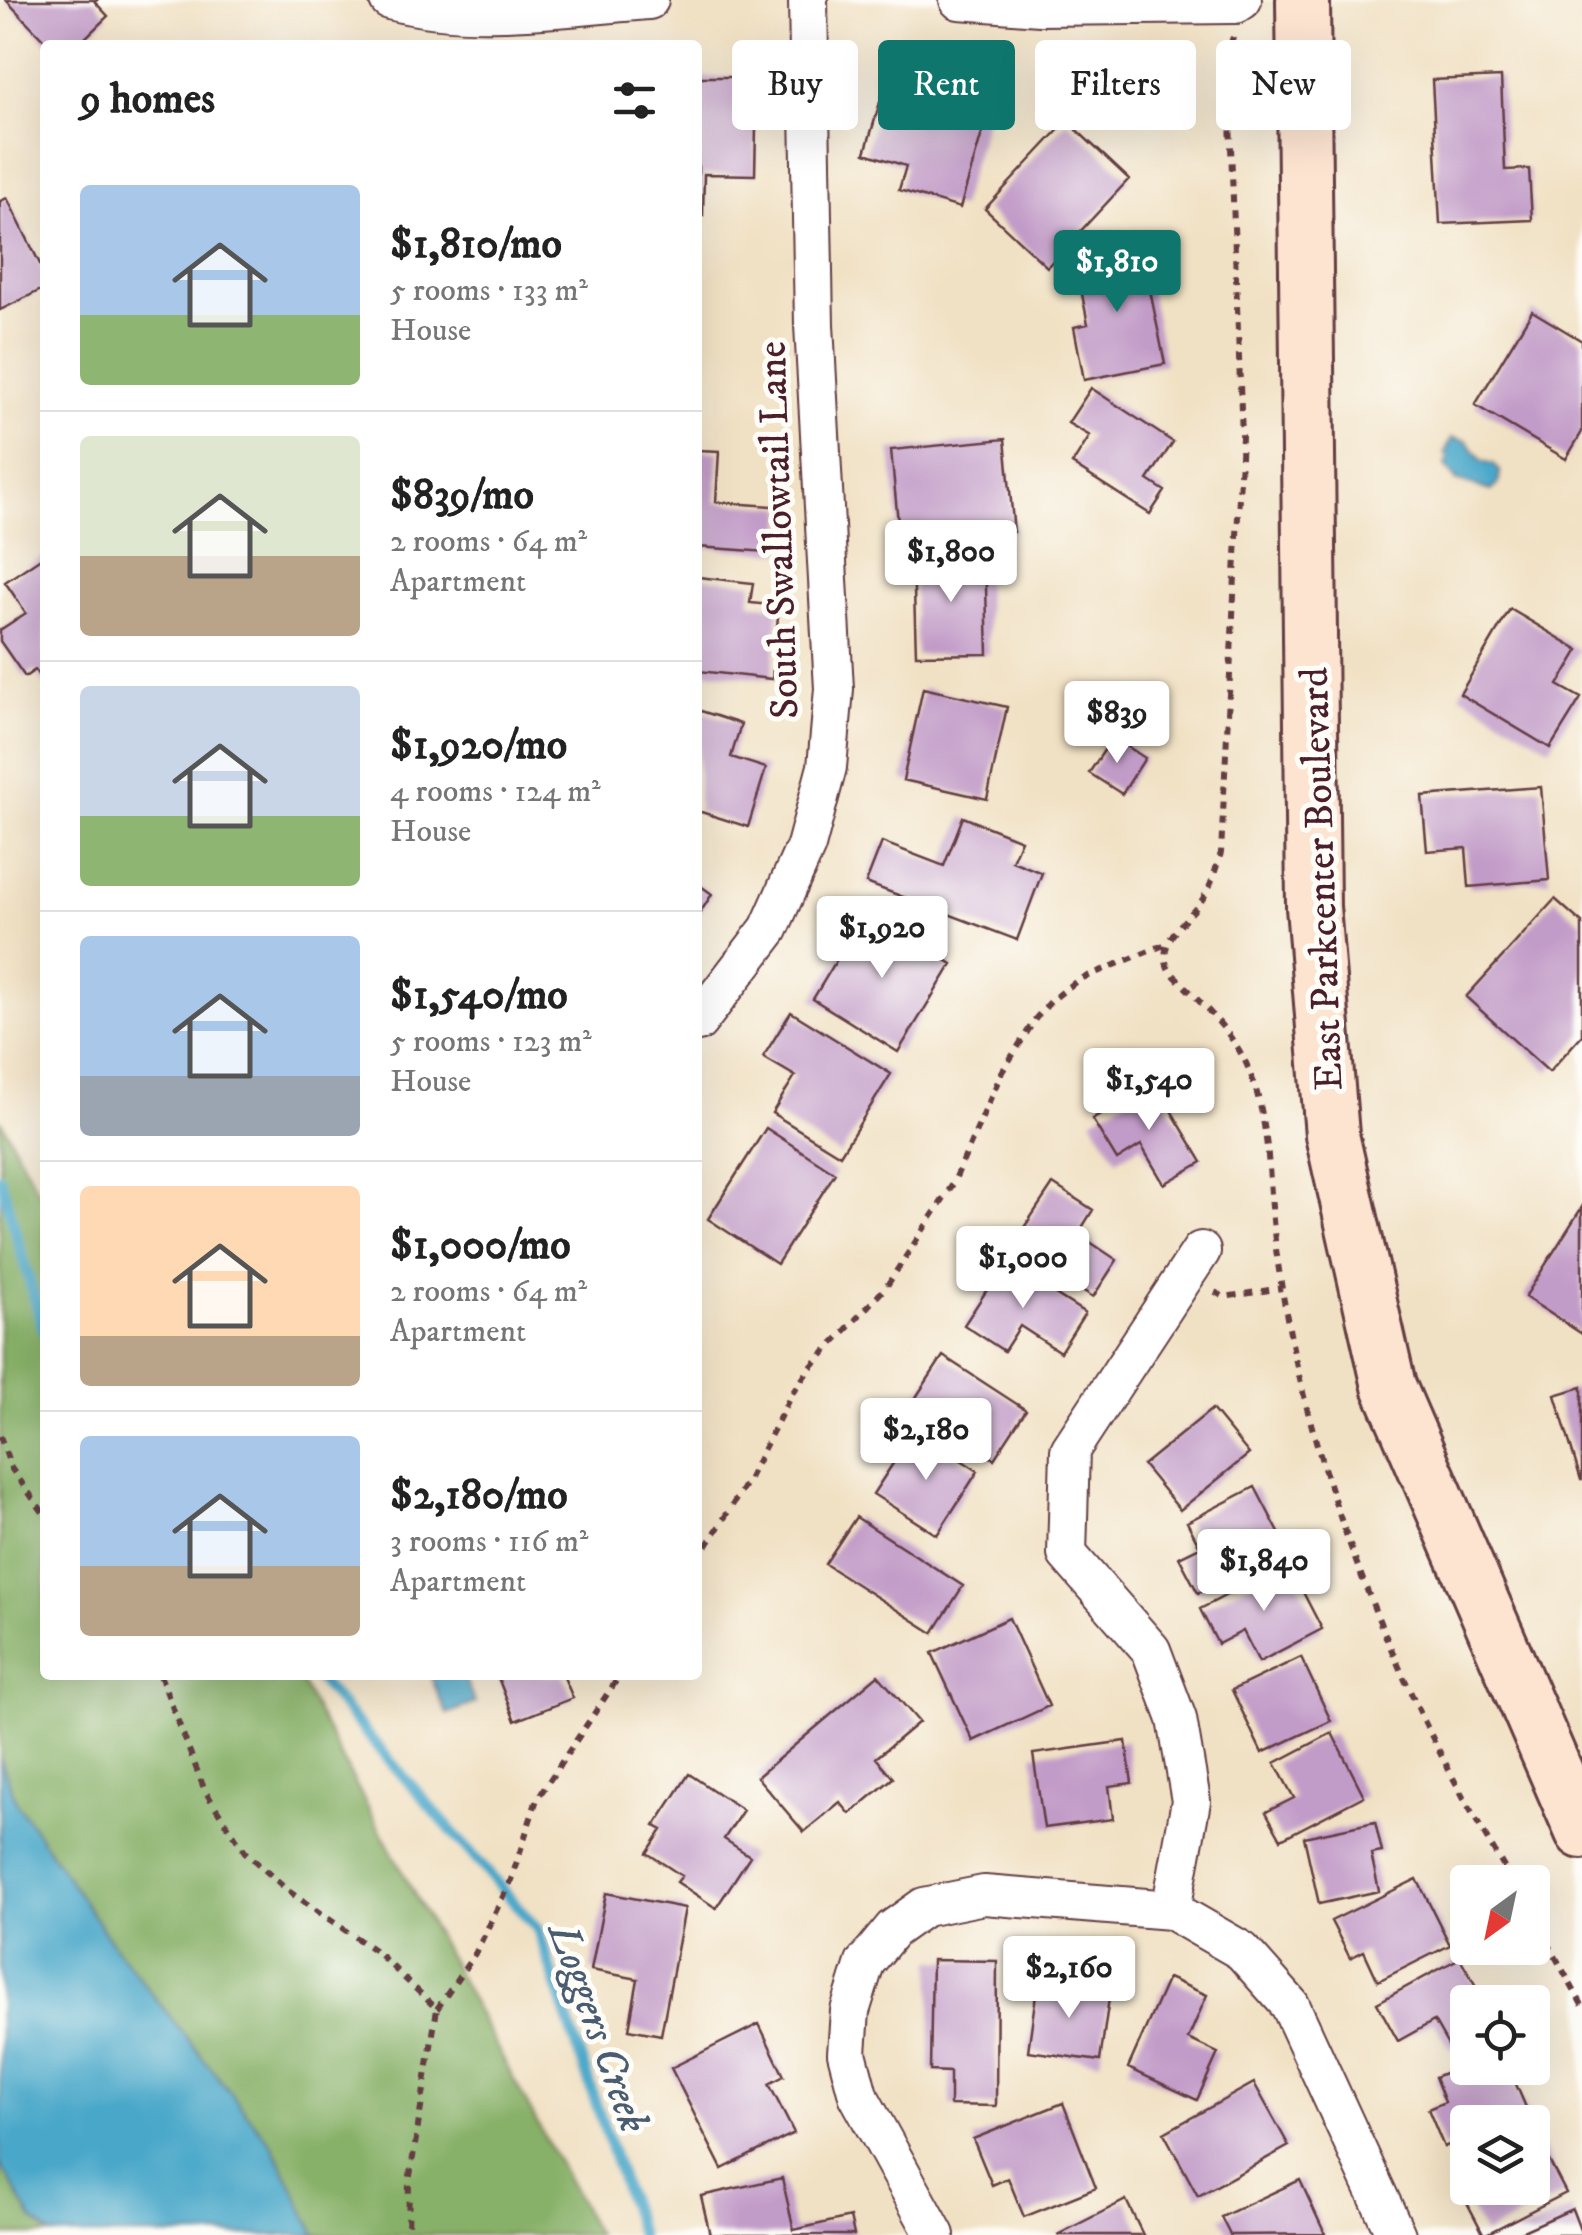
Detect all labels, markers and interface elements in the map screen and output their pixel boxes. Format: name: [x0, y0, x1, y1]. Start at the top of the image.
chip: Buy: [732, 40, 858, 130]
chip: Rent: [878, 40, 1015, 130]
chip: Filters: [1035, 40, 1196, 130]
chip: New: [1216, 40, 1351, 130]
icon: filters: [607, 73, 662, 128]
text: 9 homes: [80, 74, 215, 126]
text: $1,810/mo: [390, 219, 562, 271]
icon: home: [160, 225, 280, 345]
pin: $1,810: [1036, 230, 1198, 315]
text: $1,810: [1076, 242, 1158, 282]
text: 5 rooms · 133 m²: [390, 271, 588, 311]
text: House: [390, 311, 471, 351]
street label: South Swallowtail Lane: [748, 340, 812, 720]
text: $839/mo: [390, 470, 534, 522]
icon: home: [160, 476, 280, 596]
pin: $1,800: [870, 520, 1032, 605]
text: 2 rooms · 64 m²: [390, 522, 587, 562]
text: $1,800: [907, 532, 995, 572]
text: Apartment: [390, 562, 526, 602]
street label: East Parkcenter Boulevard: [1291, 666, 1355, 1091]
pin: $839: [1058, 681, 1176, 766]
text: $839: [1086, 693, 1148, 733]
text: $1,920/mo: [390, 720, 567, 772]
icon: home: [160, 726, 280, 846]
text: 4 rooms · 124 m²: [390, 772, 601, 812]
text: House: [390, 812, 471, 852]
pin: $1,920: [801, 896, 963, 981]
text: $1,920: [839, 908, 925, 948]
text: $1,540/mo: [390, 970, 568, 1022]
icon: home: [160, 976, 280, 1096]
text: 5 rooms · 123 m²: [390, 1022, 592, 1062]
pin: $1,540: [1068, 1048, 1230, 1133]
text: $1,540: [1105, 1060, 1193, 1100]
text: House: [390, 1062, 471, 1102]
text: $1,000/mo: [390, 1220, 571, 1272]
icon: home: [160, 1226, 280, 1346]
pin: $1,000: [942, 1226, 1104, 1311]
text: $1,000: [978, 1238, 1068, 1278]
text: 2 rooms · 64 m²: [390, 1272, 587, 1312]
text: Apartment: [390, 1312, 526, 1352]
pin: $2,180: [845, 1398, 1007, 1483]
text: $2,180: [882, 1410, 970, 1450]
text: $2,180/mo: [390, 1470, 568, 1522]
icon: home: [160, 1476, 280, 1596]
text: 3 rooms · 116 m²: [390, 1522, 588, 1562]
pin: $1,840: [1183, 1529, 1345, 1614]
text: $1,840: [1219, 1541, 1309, 1581]
text: Apartment: [390, 1562, 526, 1602]
north arrow: [1450, 1865, 1550, 1965]
map controls: [1450, 1865, 1550, 2205]
water label: Loggers Creek: [535, 1914, 659, 2140]
pin: $2,160: [988, 1936, 1150, 2021]
text: $2,160: [1025, 1948, 1113, 1988]
button: locate: [1450, 1985, 1550, 2085]
button: layers: [1450, 2105, 1550, 2205]

